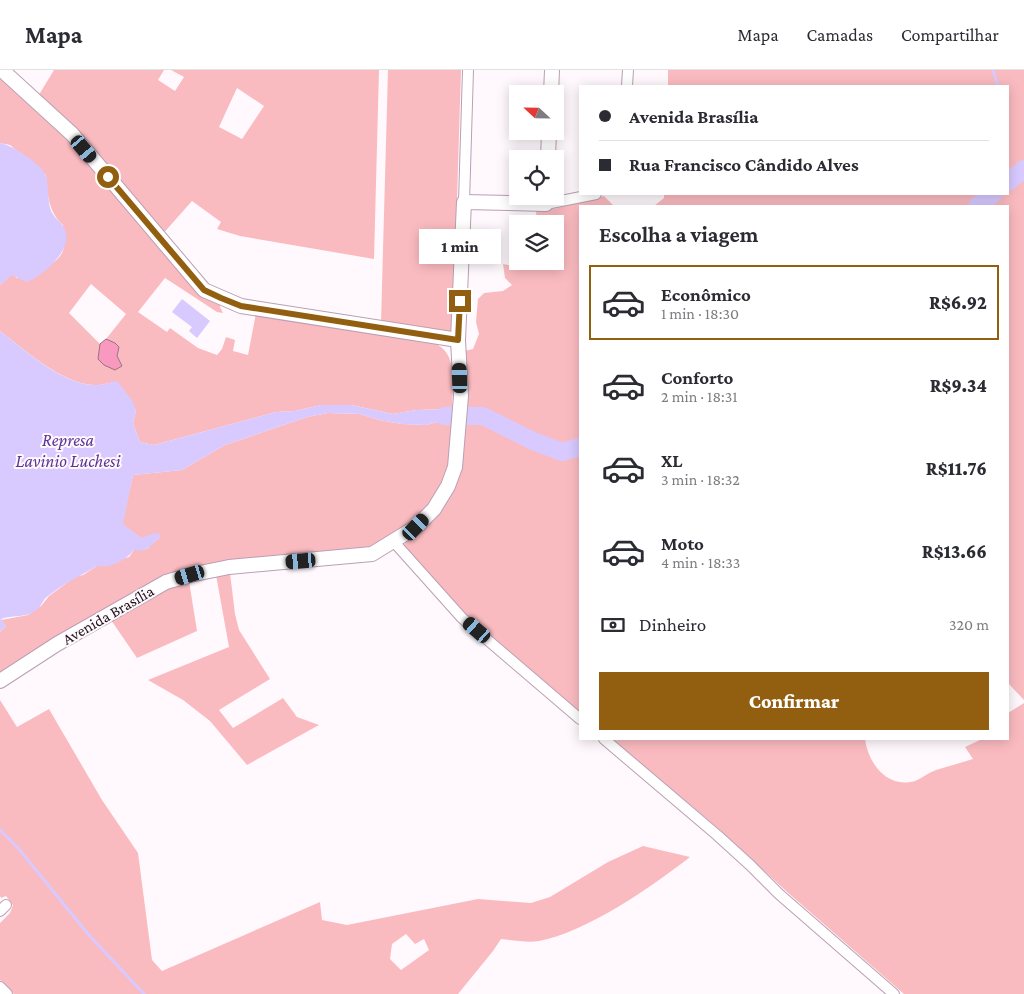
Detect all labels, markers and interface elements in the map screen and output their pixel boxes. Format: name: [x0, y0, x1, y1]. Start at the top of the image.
text: Mapa: [25, 21, 83, 48]
text: Mapa: [738, 25, 779, 45]
text: Camadas: [807, 25, 873, 45]
text: Compartilhar: [901, 25, 999, 45]
north arrow: [509, 85, 564, 140]
map controls: [509, 85, 564, 270]
text: Avenida Brasília: [629, 106, 759, 127]
car: [68, 133, 99, 165]
button: locate: [509, 150, 564, 205]
text: Rua Francisco Cândido Alves: [629, 154, 859, 175]
route start: [97, 166, 119, 188]
button: layers: [509, 215, 564, 270]
text: Escolha a viagem: [599, 222, 758, 247]
callout: 1 min: [419, 228, 501, 264]
text: 1 min: [441, 238, 479, 255]
icon: car: [601, 280, 646, 325]
text: Econômico: [661, 284, 751, 305]
route end: [449, 290, 471, 312]
text: R$6.92: [929, 292, 987, 313]
text: 1 min · 18:30: [661, 305, 739, 322]
car: [451, 363, 468, 393]
icon: car: [601, 363, 646, 408]
text: Conforto: [661, 367, 733, 388]
text: R$9.34: [930, 375, 987, 396]
text: 2 min · 18:31: [661, 388, 738, 405]
water label: Represa Lavinio Luchesi: [15, 430, 121, 471]
icon: car: [601, 446, 646, 491]
text: XL: [661, 450, 683, 471]
text: R$11.76: [926, 458, 987, 479]
text: 3 min · 18:32: [661, 471, 740, 488]
car: [400, 511, 431, 543]
icon: car: [601, 529, 646, 574]
text: Moto: [661, 533, 704, 554]
text: R$13.66: [922, 541, 987, 562]
car: [285, 552, 316, 570]
text: 4 min · 18:33: [661, 554, 740, 571]
car: [173, 563, 206, 587]
street label: Avenida Brasília: [59, 582, 157, 648]
icon: cash: [599, 611, 627, 639]
car: [460, 614, 493, 646]
text: Dinheiro: [639, 614, 706, 635]
text: 320 m: [949, 616, 989, 633]
button: Confirmar: [599, 672, 989, 730]

